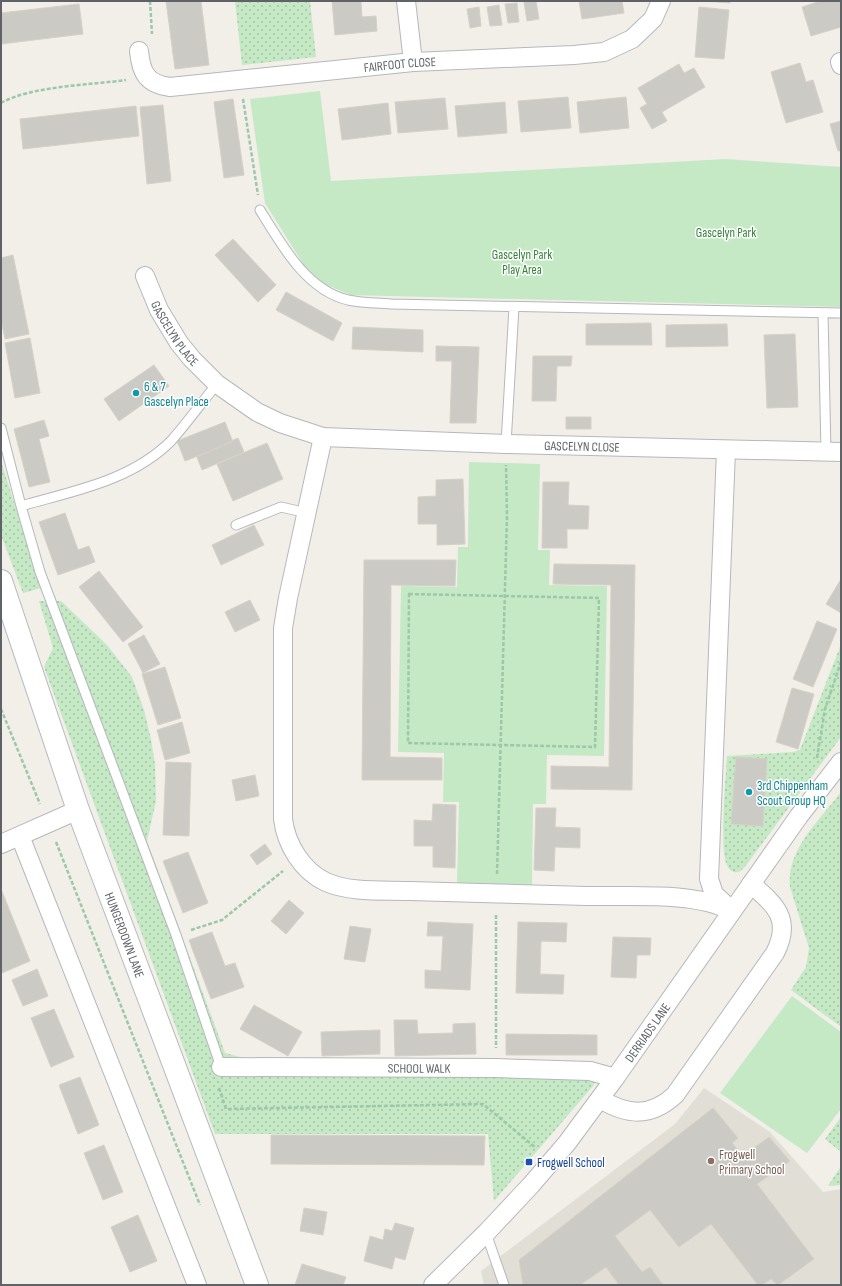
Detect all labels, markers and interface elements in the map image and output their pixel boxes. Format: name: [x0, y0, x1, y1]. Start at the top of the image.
street label: FAIRFOOT CLOSE: [363, 54, 436, 76]
park label: Gascelyn Park: [696, 225, 756, 241]
park label: Gascelyn Park Play Area: [492, 247, 552, 278]
street label: GASCELYN PLACE: [147, 299, 202, 370]
place label: 6 & 7 Gascelyn Place: [144, 379, 209, 410]
marker: 6 & 7 Gascelyn Place: [131, 388, 141, 398]
street label: GASCELYN CLOSE: [544, 438, 620, 456]
place label: 3rd Chippenham Scout Group HQ: [757, 778, 828, 809]
marker: 3rd Chippenham Scout Group HQ: [744, 787, 754, 797]
street label: HUNGERDOWN LANE: [101, 890, 147, 980]
street label: DERRIADS LANE: [622, 1000, 674, 1066]
street label: SCHOOL WALK: [388, 1061, 450, 1077]
place label: Frogwell Primary School: [719, 1147, 784, 1178]
place label: Frogwell School: [537, 1155, 605, 1171]
marker: Frogwell Primary School: [706, 1156, 716, 1166]
marker: Frogwell School: [524, 1157, 534, 1167]

